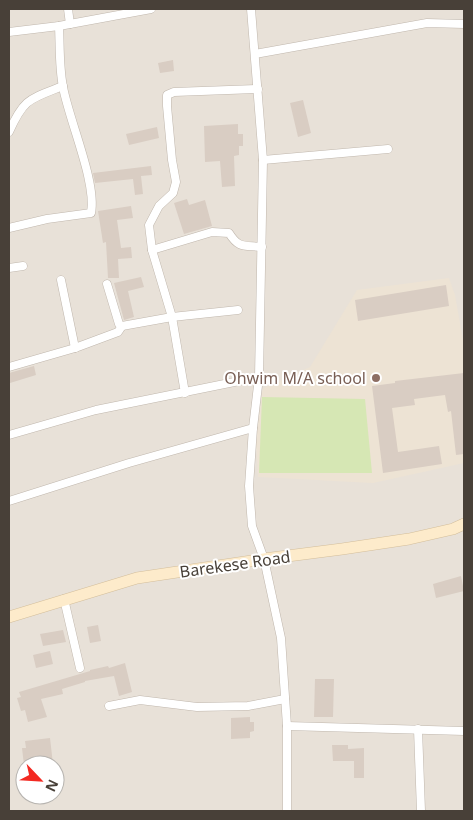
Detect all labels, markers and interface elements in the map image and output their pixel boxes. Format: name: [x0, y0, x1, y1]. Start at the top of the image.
place label: Ohwim M/A school: [224, 367, 366, 389]
marker: Ohwim M/A school: [370, 372, 382, 384]
street label: Barekese Road: [178, 545, 292, 583]
north arrow: [15, 755, 65, 805]
text: N: [41, 777, 63, 795]

